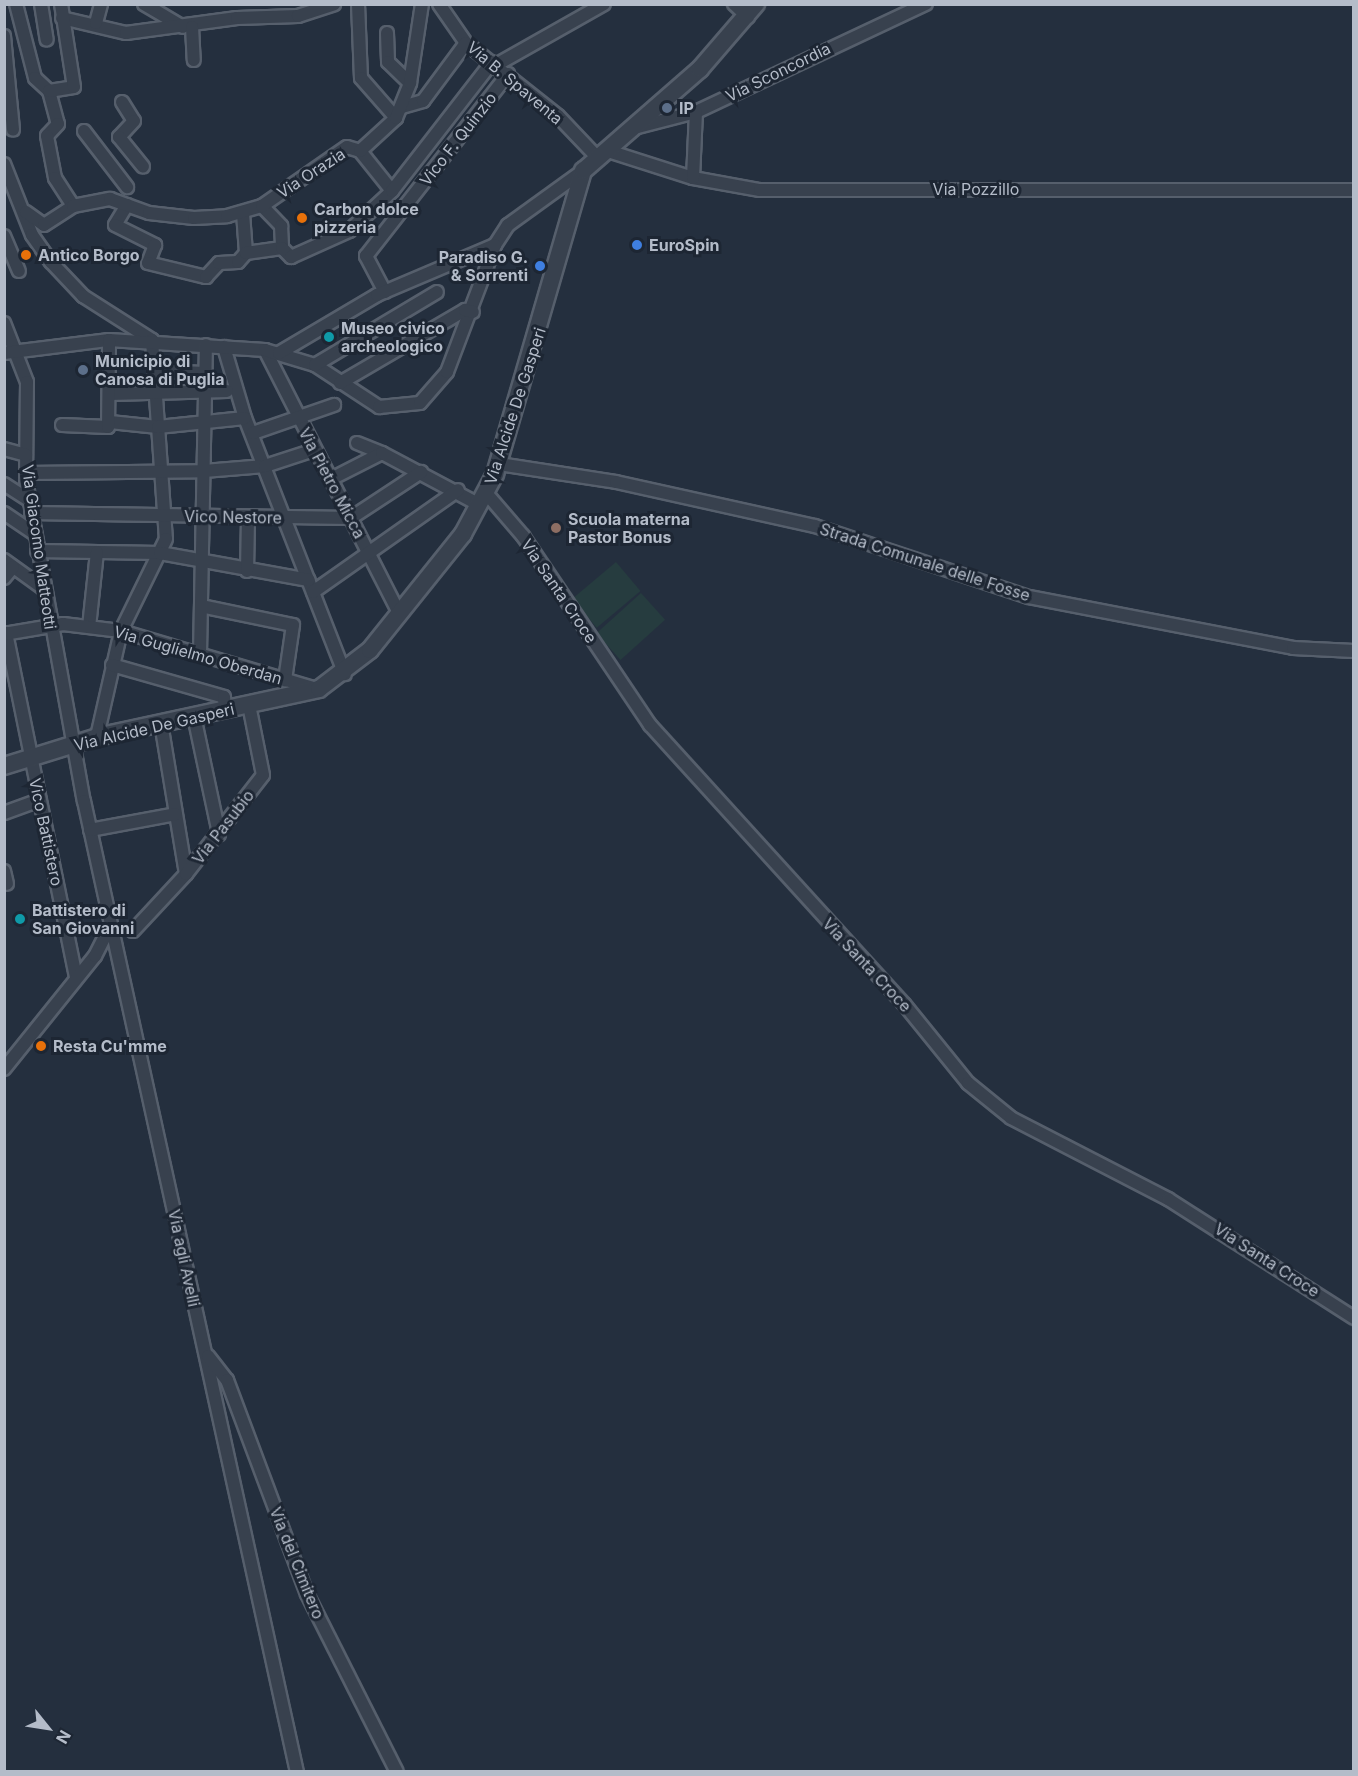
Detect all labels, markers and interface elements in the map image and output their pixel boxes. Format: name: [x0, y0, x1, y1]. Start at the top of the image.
street label: Via B. Spaventa: [463, 37, 567, 129]
street label: Via Sconcordia: [723, 38, 833, 106]
street label: Vico F. Quinzio: [415, 88, 501, 190]
place label: IP: [679, 98, 694, 118]
marker: IP: [660, 101, 674, 115]
street label: Via Orazia: [273, 144, 349, 202]
street label: Via Pozzillo: [933, 179, 1019, 199]
place label: Carbon dolce pizzeria: [314, 199, 419, 237]
marker: Carbon dolce pizzeria: [295, 211, 309, 225]
place label: EuroSpin: [649, 235, 719, 255]
marker: EuroSpin: [630, 238, 644, 252]
place label: Antico Borgo: [38, 245, 140, 265]
place label: Paradiso G. & Sorrenti: [439, 247, 528, 285]
marker: Antico Borgo: [19, 248, 33, 262]
marker: Paradiso G. & Sorrenti: [533, 259, 547, 273]
place label: Museo civico archeologico: [341, 318, 445, 356]
street label: Via Alcide De Gasperi: [481, 325, 549, 487]
marker: Museo civico archeologico: [322, 330, 336, 344]
place label: Municipio di Canosa di Puglia: [95, 351, 225, 389]
marker: Municipio di Canosa di Puglia: [76, 363, 90, 377]
street label: Via Pietro Micca: [295, 424, 369, 542]
street label: Via Giacomo Matteotti: [18, 463, 60, 631]
street label: Vico Nestore: [184, 507, 282, 527]
place label: Scuola materna Pastor Bonus: [568, 509, 690, 547]
street label: Strada Comunale delle Fosse: [817, 519, 1033, 605]
marker: Scuola materna Pastor Bonus: [549, 521, 563, 535]
street label: Via Santa Croce: [517, 535, 601, 647]
street label: Via Guglielmo Oberdan: [112, 622, 284, 688]
street label: Via Alcide De Gasperi: [72, 699, 236, 755]
street label: Vico Battistero: [25, 776, 67, 888]
street label: Via Pasubio: [188, 786, 258, 868]
place label: Battistero di San Giovanni: [32, 900, 134, 938]
marker: Battistero di San Giovanni: [13, 912, 27, 926]
street label: Via Santa Croce: [819, 914, 915, 1016]
place label: Resta Cu'mme: [53, 1036, 167, 1056]
marker: Resta Cu'mme: [34, 1039, 48, 1053]
street label: Via agli Avelli: [164, 1208, 204, 1308]
street label: Via Santa Croce: [1211, 1219, 1323, 1301]
street label: Via del Cimitero: [266, 1504, 328, 1622]
north arrow: [18, 1698, 78, 1758]
text: N: [52, 1727, 75, 1747]

